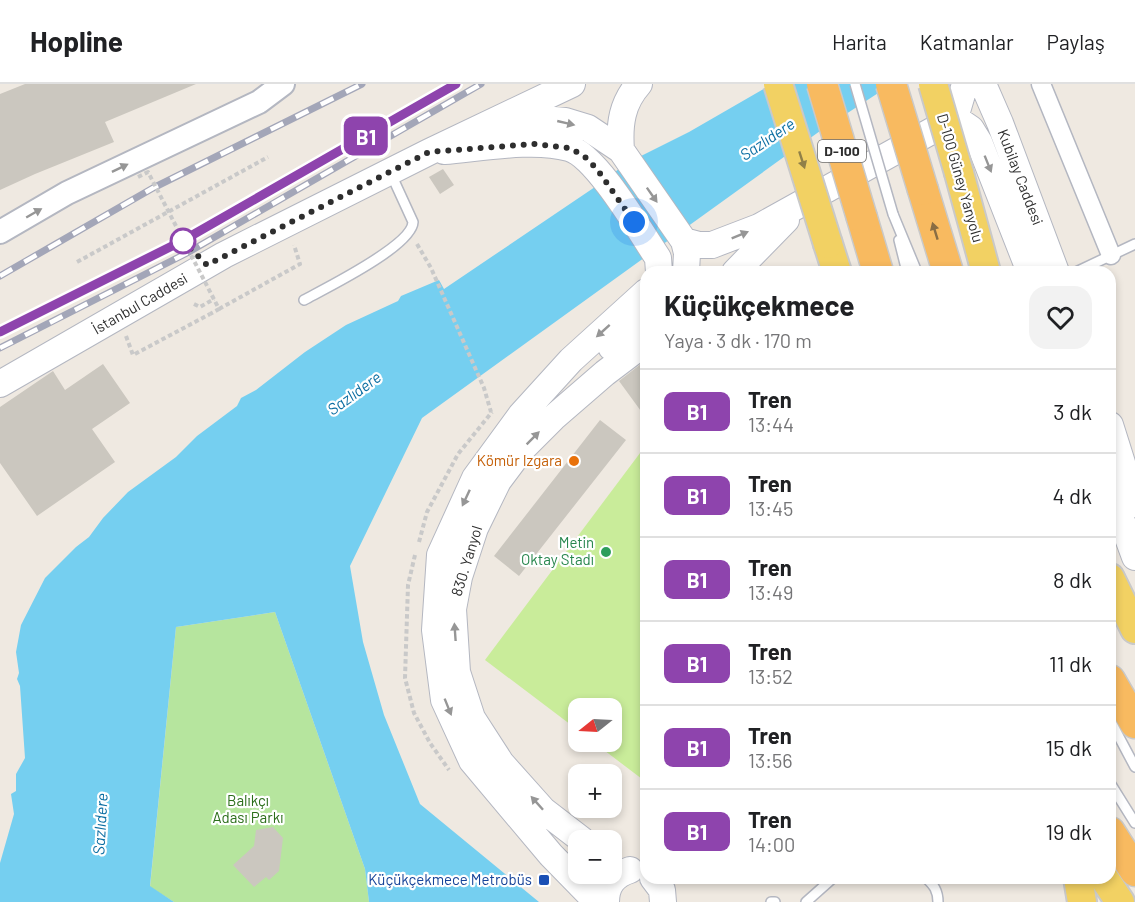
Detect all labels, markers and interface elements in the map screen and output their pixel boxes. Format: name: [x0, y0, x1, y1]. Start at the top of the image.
text: Hopline: [30, 24, 123, 58]
text: Harita: [832, 29, 887, 54]
text: Katmanlar: [920, 29, 1014, 54]
text: Paylaş: [1047, 29, 1105, 54]
street label: D-100 Güney Yanyolu: [934, 111, 988, 244]
water label: Sazlıdere: [736, 113, 798, 164]
line badge: B1: [339, 116, 393, 156]
one-way arrow: [557, 118, 575, 128]
text: B1: [356, 124, 376, 149]
street label: Kubilay Caddesi: [994, 126, 1047, 227]
road number: D-100: [818, 140, 866, 162]
one-way arrow: [798, 151, 807, 169]
one-way arrow: [983, 155, 993, 173]
one-way arrow: [111, 163, 128, 172]
one-way arrow: [646, 187, 658, 203]
your location: [619, 207, 649, 237]
one-way arrow: [25, 208, 42, 218]
one-way arrow: [930, 222, 939, 240]
unlabelled marker: [170, 228, 196, 254]
one-way arrow: [731, 230, 749, 239]
street label: İstanbul Caddesi: [89, 269, 190, 337]
button: heart: [1029, 286, 1092, 349]
text: Küçükçekmece: [664, 288, 855, 322]
one-way arrow: [595, 324, 610, 338]
text: Yaya · 3 dk · 170 m: [664, 328, 812, 352]
water label: Sazlıdere: [323, 367, 384, 418]
text: Tren: [748, 386, 792, 412]
text: 3 dk: [1053, 398, 1092, 424]
text: B1: [687, 399, 707, 424]
text: 13:44: [748, 412, 794, 436]
one-way arrow: [526, 430, 540, 445]
place label: Kömür Izgara: [477, 451, 562, 469]
marker: Kömür Izgara: [567, 454, 581, 468]
text: Tren: [748, 470, 792, 496]
text: 4 dk: [1052, 482, 1092, 508]
text: B1: [687, 483, 707, 508]
one-way arrow: [461, 490, 470, 507]
text: 13:45: [748, 496, 793, 520]
street label: 830. Yanyol: [447, 523, 485, 598]
place label: Metin Oktay Stadı: [521, 533, 594, 568]
marker: Metin Oktay Stadı: [599, 545, 613, 559]
text: Tren: [748, 554, 792, 580]
text: 8 dk: [1053, 566, 1092, 592]
text: B1: [687, 567, 707, 592]
text: 13:49: [748, 580, 794, 604]
one-way arrow: [450, 623, 459, 642]
text: Tren: [748, 638, 792, 664]
text: 11 dk: [1049, 650, 1092, 676]
text: B1: [687, 651, 707, 676]
text: 13:52: [748, 664, 793, 688]
one-way arrow: [444, 698, 453, 716]
north arrow: [568, 698, 622, 752]
map controls: [568, 698, 622, 884]
text: Tren: [748, 722, 792, 748]
text: 15 dk: [1046, 734, 1092, 760]
text: B1: [687, 735, 707, 760]
text: 13:56: [748, 748, 793, 772]
button: +: [568, 764, 622, 818]
park label: Balıkçı Adası Parkı: [213, 791, 283, 826]
water label: Sazlıdere: [88, 793, 111, 855]
one-way arrow: [530, 795, 544, 810]
text: Tren: [748, 806, 792, 832]
text: 19 dk: [1045, 818, 1092, 844]
text: B1: [687, 819, 707, 844]
button: −: [568, 830, 622, 884]
text: 14:00: [748, 832, 795, 856]
place label: Küçükçekmece Metrobüs: [368, 870, 532, 888]
marker: Küçükçekmece Metrobüs: [537, 873, 551, 887]

